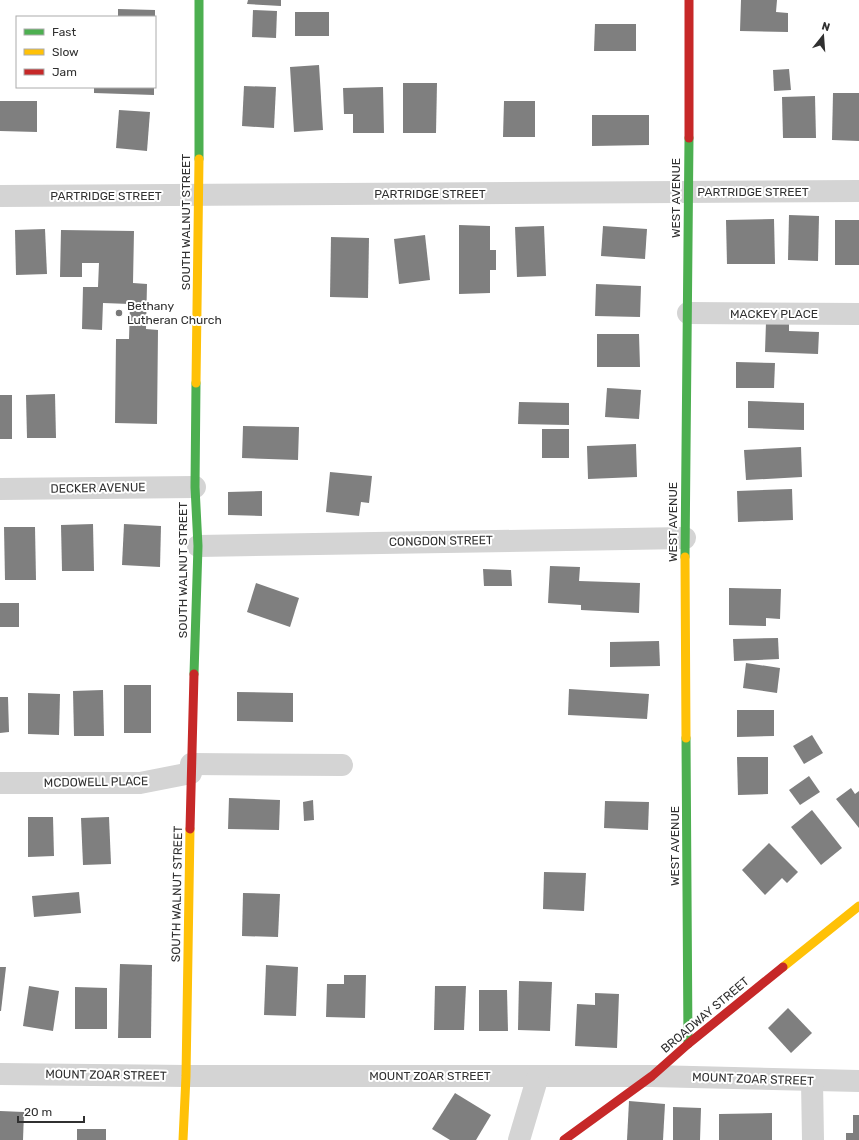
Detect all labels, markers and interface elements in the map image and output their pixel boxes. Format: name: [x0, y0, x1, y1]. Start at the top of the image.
legend: [16, 16, 156, 88]
north arrow: [803, 16, 843, 56]
text: N: [820, 20, 832, 34]
text: Fast: [52, 25, 76, 39]
text: Slow: [52, 45, 79, 59]
text: Jam: [52, 65, 77, 79]
street label: SOUTH WALNUT STREET: [179, 154, 193, 290]
street label: WEST AVENUE: [669, 158, 683, 238]
street label: PARTRIDGE STREET: [697, 185, 809, 199]
street label: PARTRIDGE STREET: [374, 187, 486, 201]
street label: PARTRIDGE STREET: [50, 189, 162, 203]
place label: Bethany Lutheran Church: [127, 299, 222, 327]
street label: MACKEY PLACE: [730, 307, 818, 321]
marker: Bethany Lutheran Church: [114, 308, 124, 318]
street label: DECKER AVENUE: [50, 480, 146, 496]
street label: WEST AVENUE: [666, 482, 680, 562]
street label: SOUTH WALNUT STREET: [176, 502, 190, 638]
street label: CONGDON STREET: [389, 533, 493, 549]
street label: MCDOWELL PLACE: [44, 774, 148, 790]
street label: WEST AVENUE: [668, 806, 682, 886]
street label: SOUTH WALNUT STREET: [169, 826, 185, 962]
street label: BROADWAY STREET: [658, 974, 752, 1056]
street label: MOUNT ZOAR STREET: [45, 1067, 167, 1083]
street label: MOUNT ZOAR STREET: [369, 1069, 491, 1083]
street label: MOUNT ZOAR STREET: [692, 1070, 814, 1088]
scale bar: [18, 1098, 84, 1124]
text: 20 m: [24, 1105, 52, 1119]

